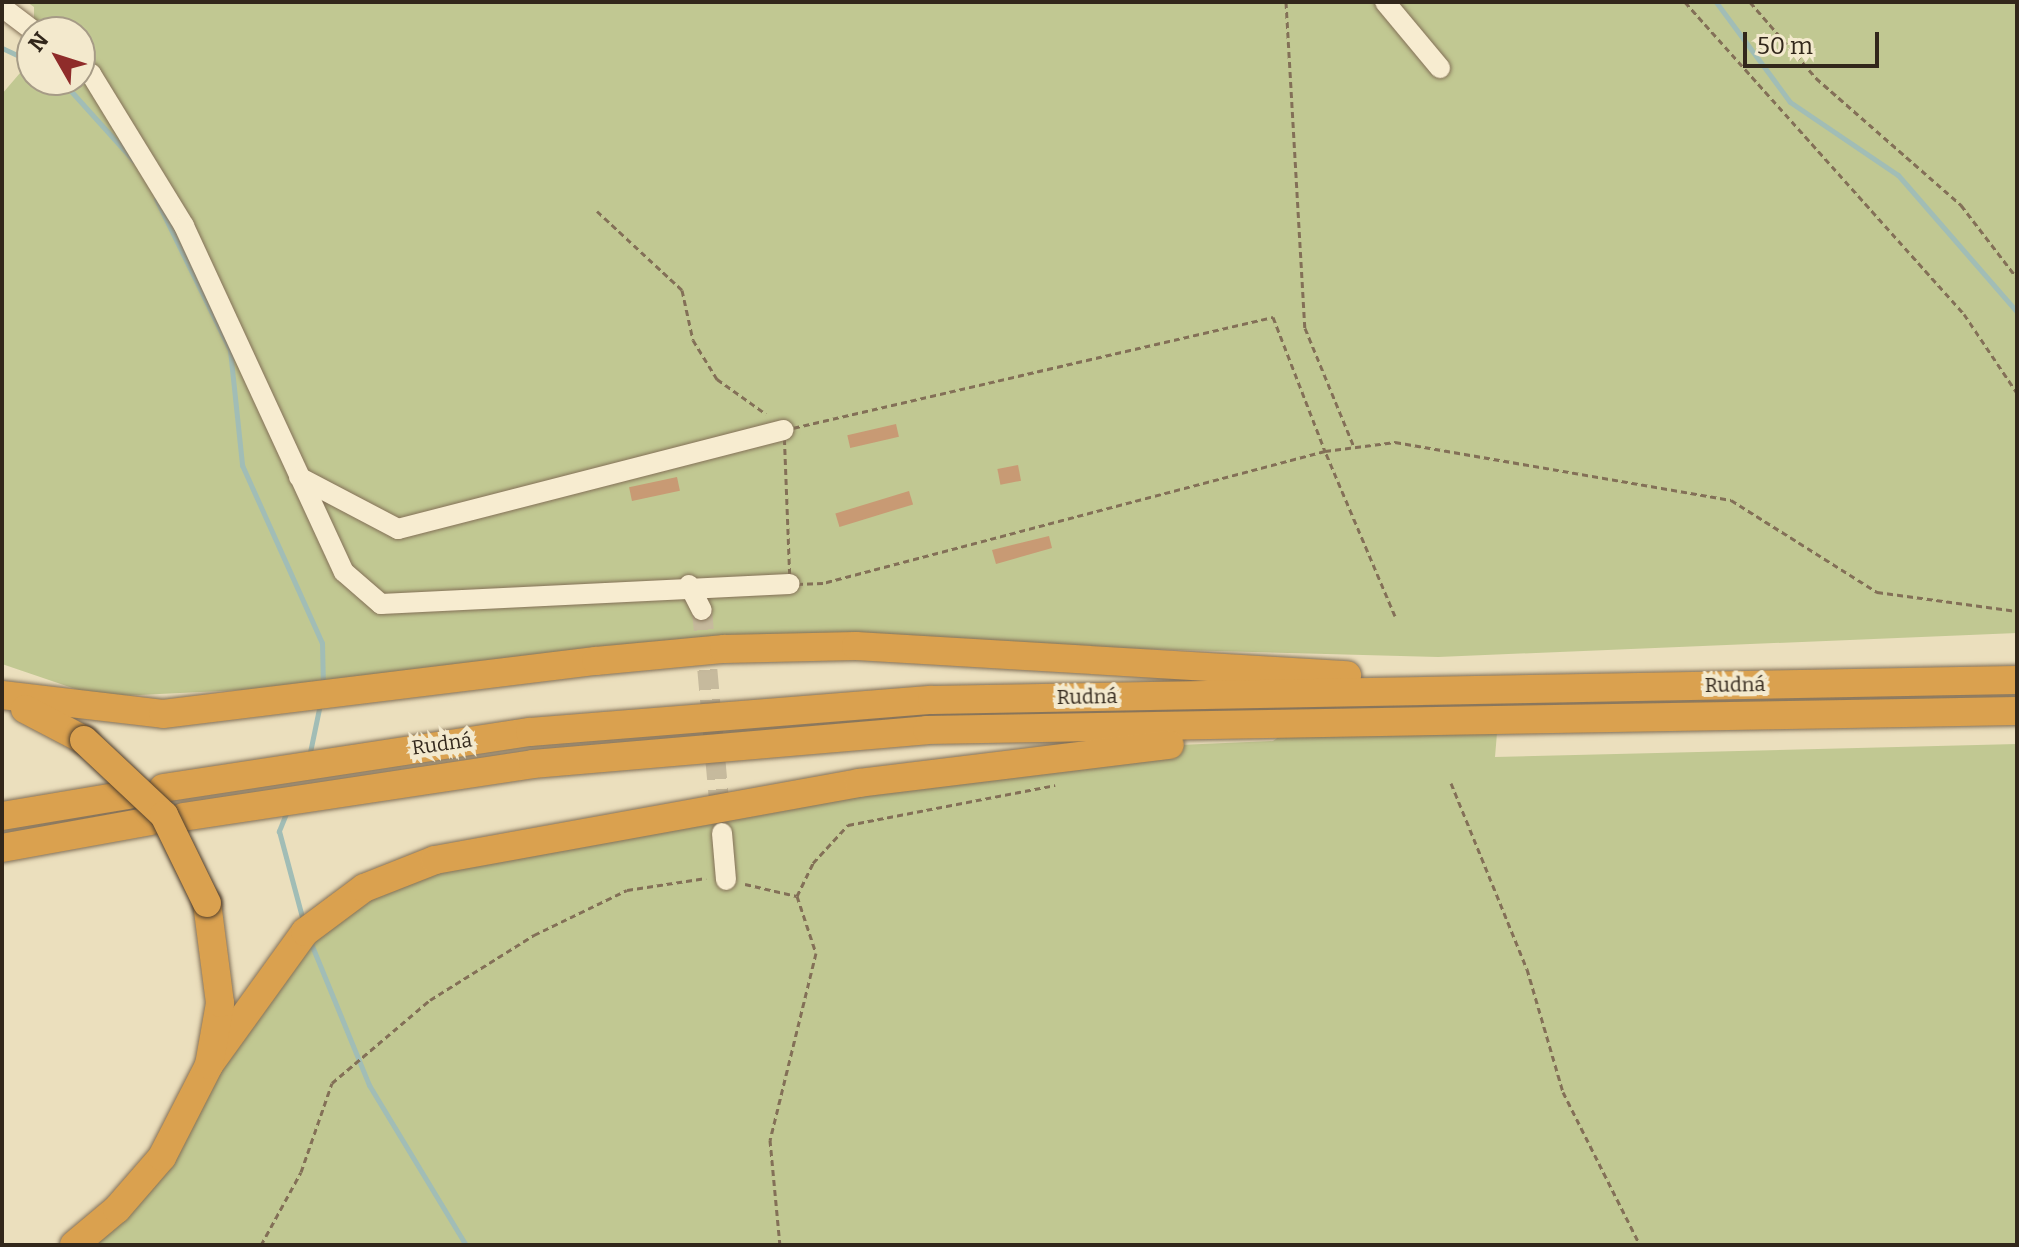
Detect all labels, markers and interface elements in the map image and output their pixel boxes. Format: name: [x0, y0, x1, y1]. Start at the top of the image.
north arrow: [16, 16, 96, 96]
scale bar: [1747, 16, 1883, 66]
text: N: [23, 27, 54, 57]
text: 50 m: [1757, 32, 1813, 60]
street label: Rudná: [1704, 672, 1766, 698]
street label: Rudná: [1056, 684, 1118, 710]
street label: Rudná: [410, 728, 474, 760]

